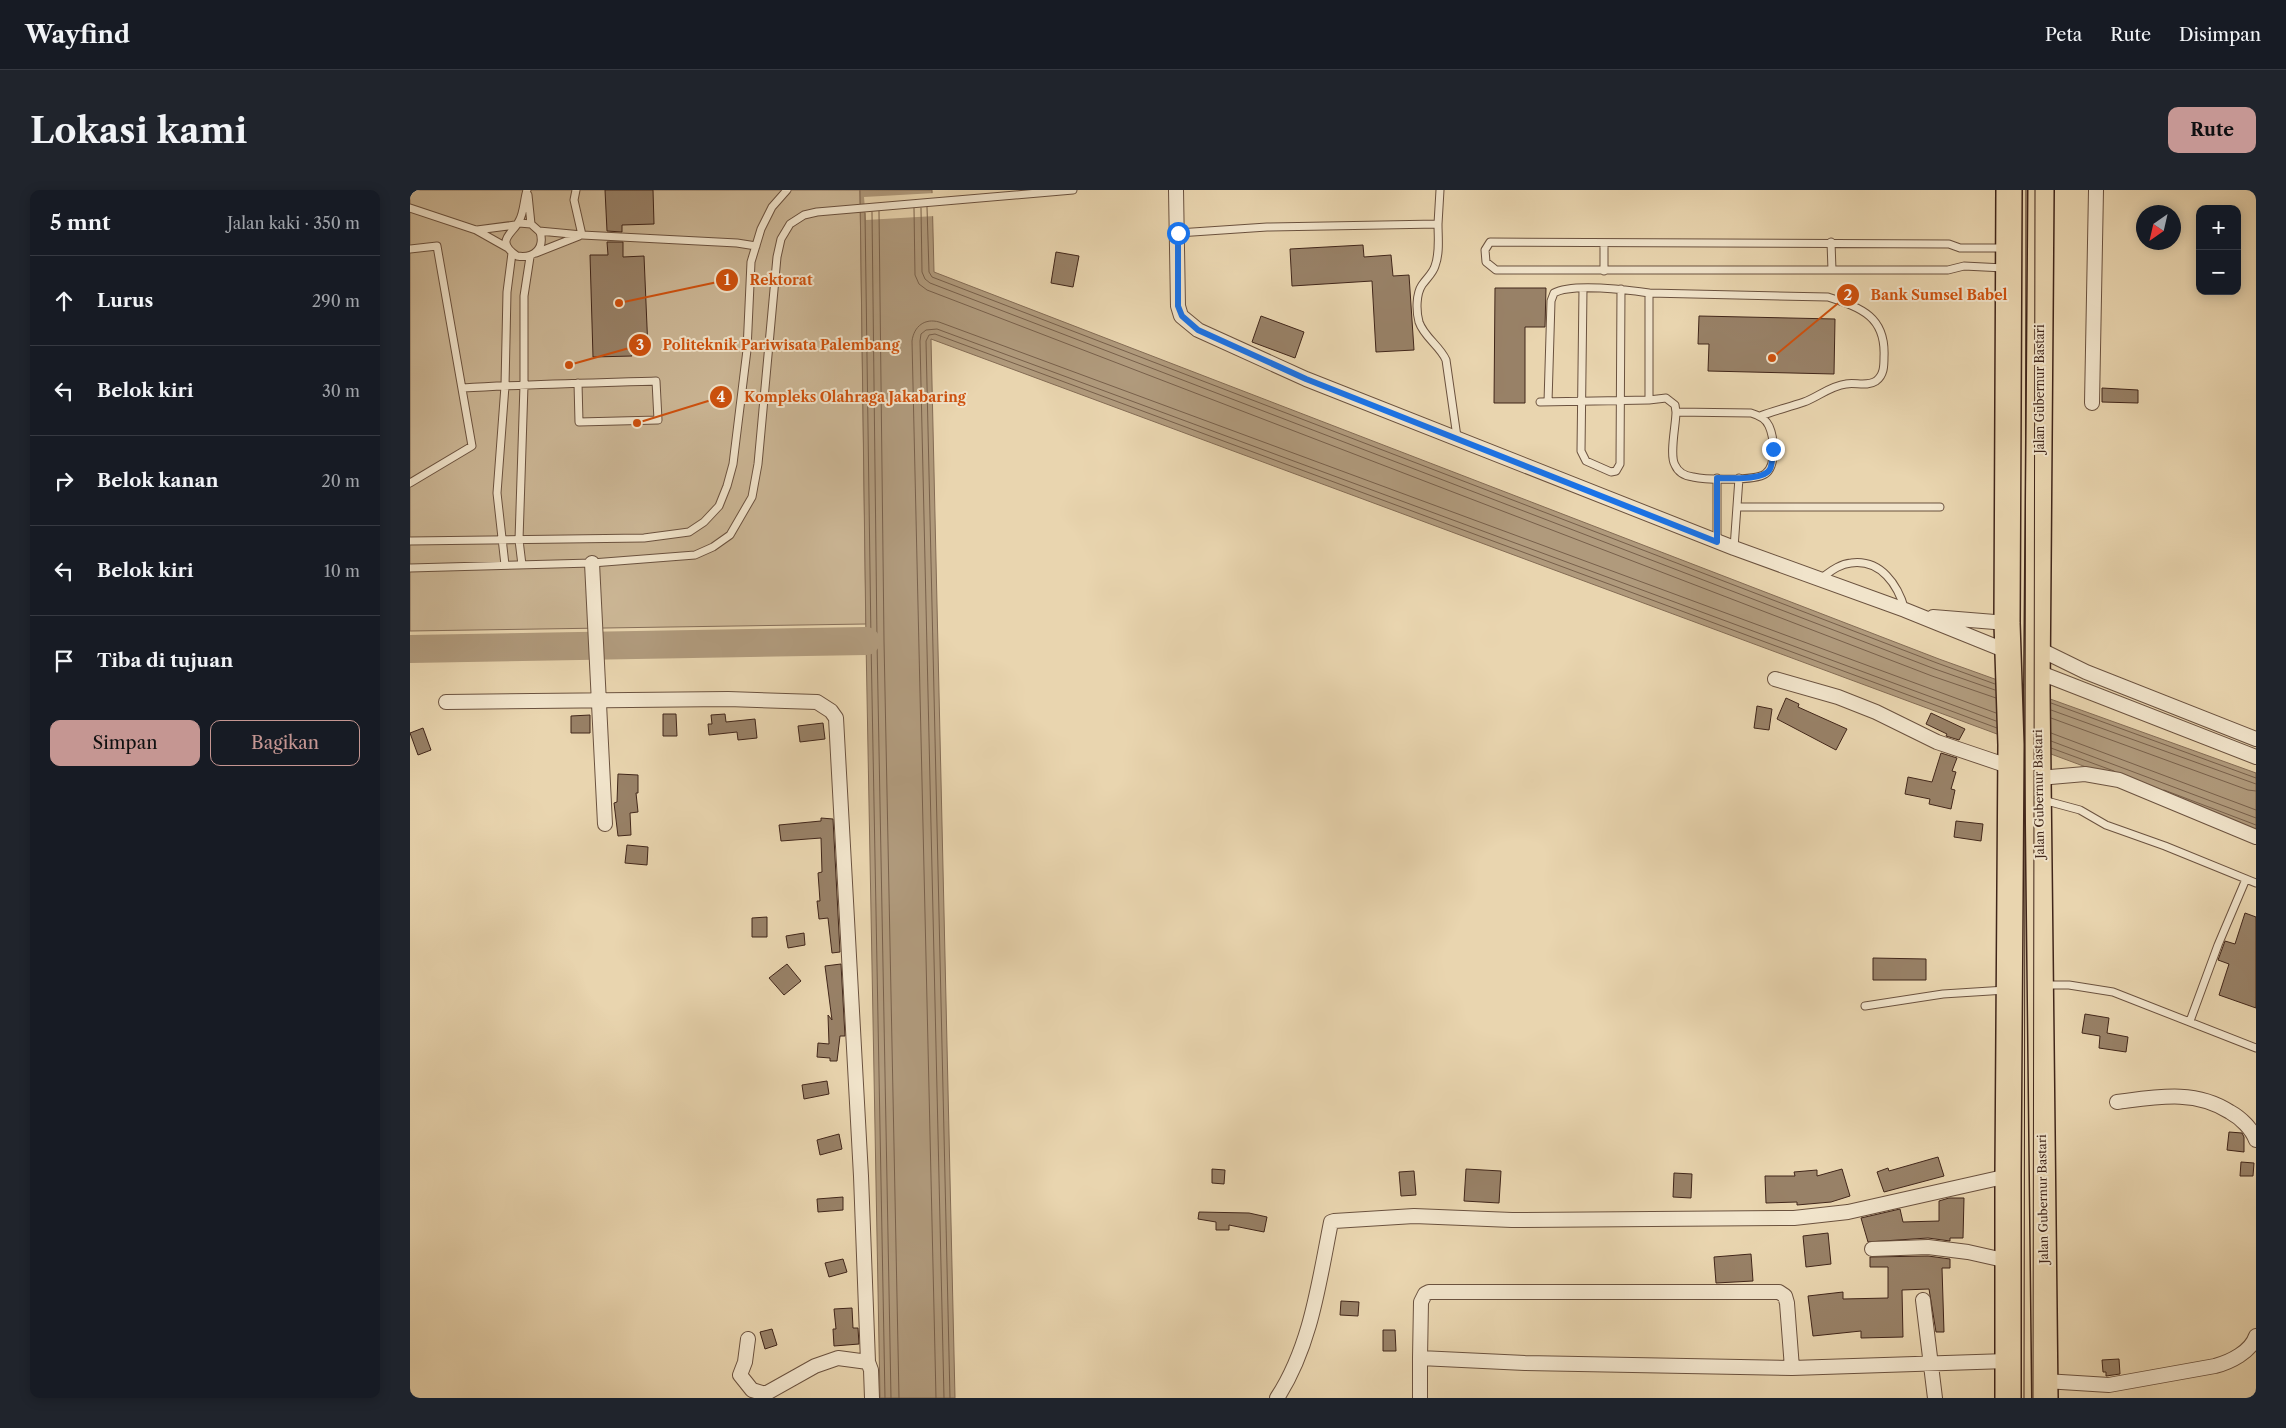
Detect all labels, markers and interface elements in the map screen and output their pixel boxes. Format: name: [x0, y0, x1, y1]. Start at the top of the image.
text: Wayfind: [25, 20, 130, 49]
text: Peta: [2045, 24, 2082, 46]
text: Rute: [2110, 24, 2151, 46]
text: Disimpan: [2179, 24, 2261, 46]
button: Rute: [2168, 107, 2256, 153]
text: Lokasi kami: [30, 109, 247, 152]
north arrow: [2136, 205, 2181, 250]
map controls: [2196, 205, 2241, 295]
button: +: [2196, 205, 2241, 250]
text: 5 mnt: [50, 210, 111, 235]
text: Jalan kaki · 350 m: [227, 213, 360, 233]
route start: [1167, 222, 1190, 245]
button: −: [2196, 250, 2241, 295]
callout: Rektorat: [715, 265, 823, 294]
text: 1: [724, 270, 731, 289]
text: Rektorat: [749, 271, 813, 289]
callout: Bank Sumsel Babel: [1836, 280, 2018, 309]
text: 2: [1844, 285, 1853, 304]
text: Bank Sumsel Babel: [1870, 286, 2008, 304]
icon: ahead: [50, 287, 78, 315]
text: Lurus: [97, 289, 153, 312]
text: 290 m: [312, 291, 360, 311]
street label: Jalan Gubernur Bastari: [2032, 324, 2047, 456]
callout: Politeknik Pariwisata Palembang: [627, 331, 910, 360]
text: 3: [636, 335, 644, 354]
text: Politeknik Pariwisata Palembang: [662, 336, 900, 354]
icon: left: [50, 377, 78, 405]
text: Belok kiri: [97, 379, 194, 402]
text: 30 m: [322, 381, 360, 401]
callout: Kompleks Olahraga Jakabaring: [709, 382, 976, 411]
text: 4: [717, 387, 726, 406]
text: Kompleks Olahraga Jakabaring: [744, 388, 967, 406]
route end: [1762, 438, 1785, 461]
icon: right: [50, 467, 78, 495]
text: Belok kanan: [97, 469, 219, 492]
text: 20 m: [321, 471, 360, 491]
icon: left: [50, 557, 78, 585]
text: Belok kiri: [97, 559, 194, 582]
text: 10 m: [324, 561, 360, 581]
icon: arrive: [50, 647, 78, 675]
text: Tiba di tujuan: [97, 649, 233, 672]
button: Simpan: [50, 720, 200, 766]
button: Bagikan: [210, 720, 360, 766]
street label: Jalan Gubernur Bastari: [2030, 729, 2047, 861]
street label: Jalan Gubernur Bastari: [2034, 1134, 2051, 1266]

